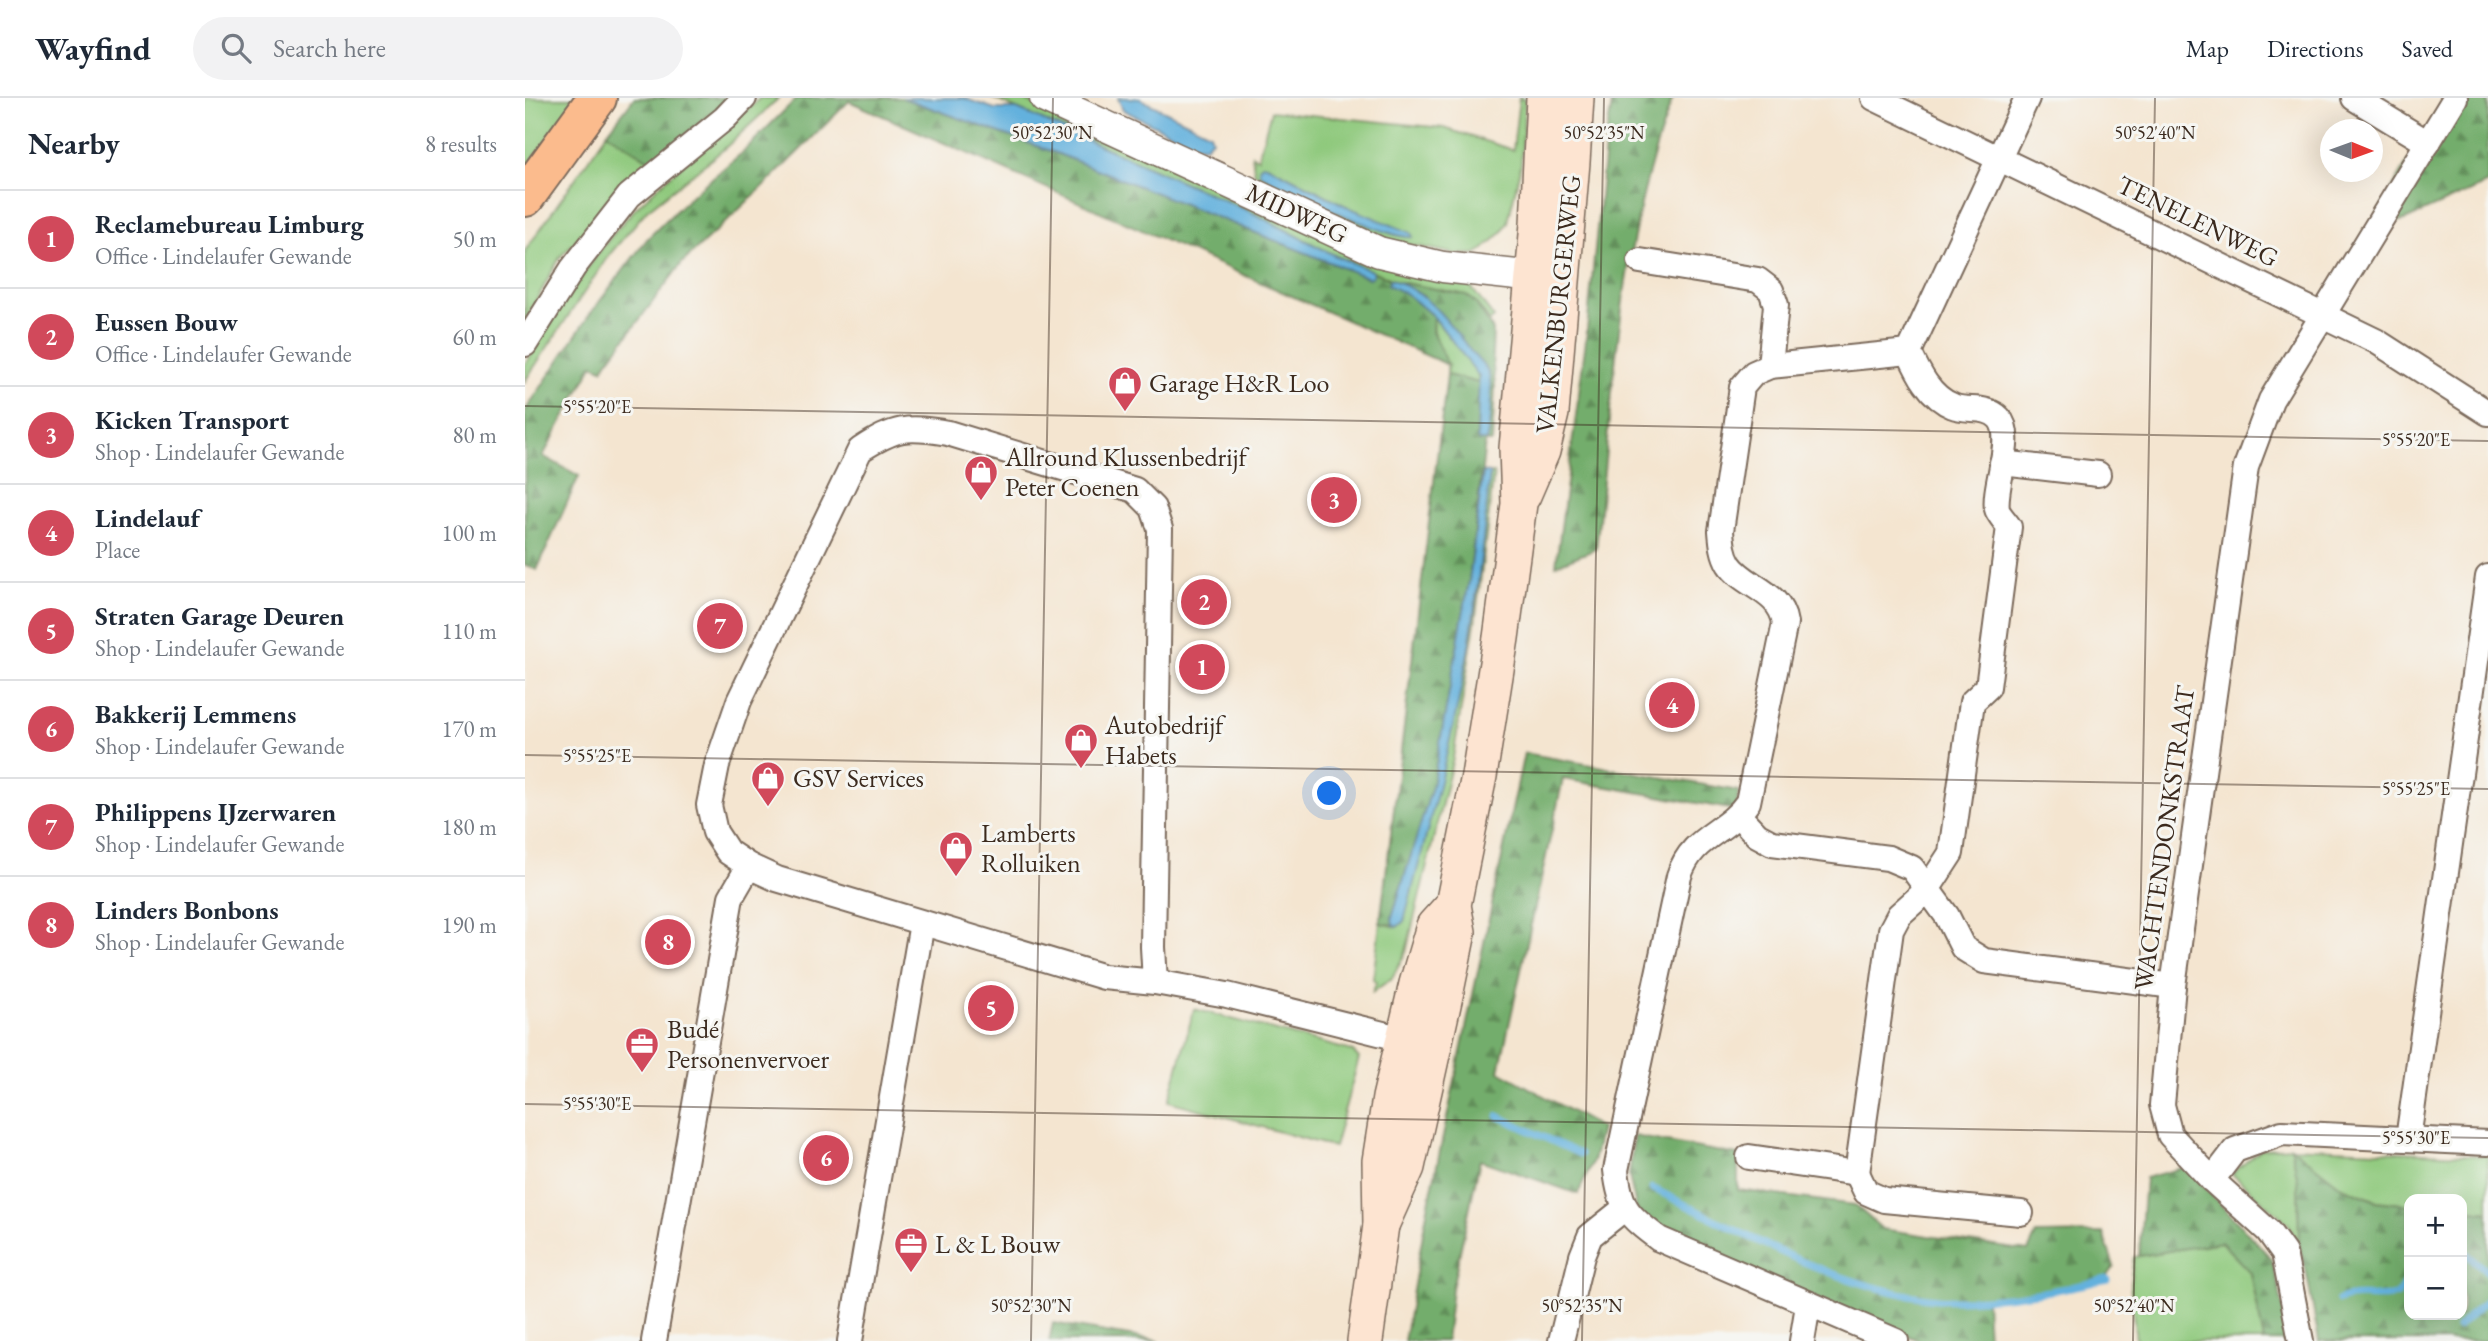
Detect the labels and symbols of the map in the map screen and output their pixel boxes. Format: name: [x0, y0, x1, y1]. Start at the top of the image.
north arrow: [2320, 119, 2383, 182]
text: 50°52'30"N: [1012, 121, 1093, 144]
text: 50°52'35"N: [1564, 121, 1645, 144]
text: 50°52'40"N: [2115, 121, 2196, 144]
street label: TENELENWEG: [2112, 167, 2284, 275]
street label: VALKENBURGERWEG: [1528, 173, 1588, 435]
street label: MIDWEG: [1241, 175, 1353, 251]
shop icon: Garage H&R Loo: [1106, 364, 1144, 413]
place label: Garage H&R Loo: [1149, 366, 1329, 400]
text: 5°55'20"E: [563, 395, 631, 418]
text: 5°55'20"E: [2382, 428, 2450, 451]
place label: Allround Klussenbedrijf Peter Coenen: [1004, 440, 1249, 504]
shop icon: Allround Klussenbedrijf Peter Coenen: [962, 453, 1000, 502]
pin: 3: [1311, 474, 1357, 526]
pin: 2: [1181, 576, 1227, 628]
pin: 7: [697, 600, 743, 652]
pin: 1: [1179, 641, 1225, 693]
pin: 4: [1649, 679, 1695, 731]
street label: WACHTENDONKSTRAAT: [2126, 683, 2202, 993]
place label: Autobedrijf Habets: [1104, 708, 1226, 772]
shop icon: Autobedrijf Habets: [1062, 721, 1100, 770]
text: 5°55'25"E: [563, 744, 631, 767]
shop icon: GSV Services: [749, 759, 787, 808]
place label: GSV Services: [793, 761, 924, 795]
your location: [1312, 776, 1346, 810]
text: 5°55'25"E: [2382, 777, 2450, 800]
place label: Lamberts Rolluiken: [981, 816, 1081, 880]
shop icon: Lamberts Rolluiken: [937, 829, 975, 878]
pin: 8: [645, 916, 691, 968]
pin: 5: [968, 982, 1014, 1034]
place label: Budé Personenvervoer: [667, 1012, 829, 1076]
office icon: Budé Personenvervoer: [623, 1025, 661, 1074]
text: 5°55'30"E: [563, 1092, 631, 1115]
text: 5°55'30"E: [2382, 1126, 2450, 1149]
pin: 6: [803, 1132, 849, 1184]
office icon: L & L Bouw: [892, 1225, 930, 1274]
place label: L & L Bouw: [935, 1227, 1060, 1261]
text: 50°52'30"N: [991, 1294, 1072, 1317]
text: 50°52'35"N: [1542, 1294, 1623, 1317]
text: 50°52'40"N: [2094, 1294, 2175, 1317]

